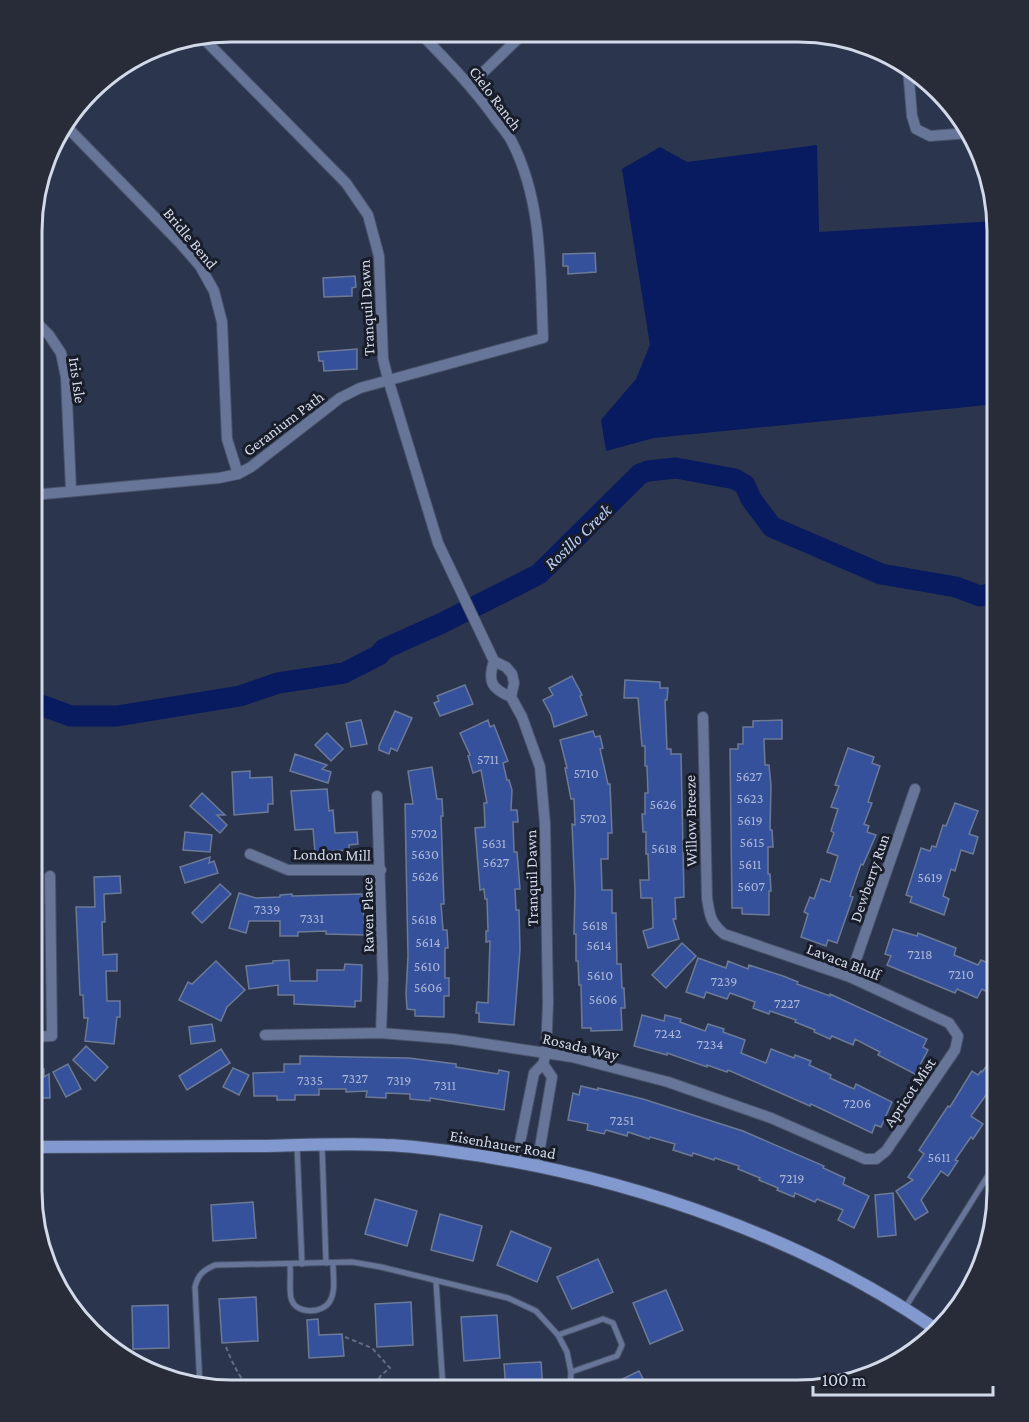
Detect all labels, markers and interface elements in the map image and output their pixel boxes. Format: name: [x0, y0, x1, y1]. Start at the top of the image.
street label: Cielo Ranch: [466, 63, 525, 134]
street label: Bridle Bend: [160, 204, 221, 273]
street label: Tranquil Dawn: [355, 259, 379, 357]
street label: Iris Isle: [66, 356, 89, 404]
street label: Geranium Path: [240, 387, 327, 459]
water label: Rosillo Creek: [540, 499, 617, 574]
house number: 5711: [477, 751, 499, 767]
house number: 5710: [573, 765, 599, 781]
house number: 5627: [736, 768, 763, 784]
street label: Willow Breeze: [681, 775, 700, 867]
house number: 5623: [737, 790, 763, 806]
house number: 5626: [649, 796, 677, 812]
house number: 5702: [580, 810, 607, 826]
house number: 5619: [737, 812, 763, 828]
house number: 5702: [411, 825, 438, 841]
street label: Tranquil Dawn: [522, 829, 542, 926]
street label: Dewberry Run: [846, 831, 894, 925]
house number: 5615: [740, 834, 764, 850]
house number: 5631: [482, 835, 507, 851]
house number: 5618: [651, 840, 677, 856]
street label: London Mill: [293, 845, 371, 864]
house number: 5630: [411, 846, 439, 862]
house number: 5627: [483, 854, 510, 870]
house number: 5611: [738, 856, 762, 872]
house number: 5626: [411, 868, 439, 884]
house number: 5619: [917, 869, 943, 885]
street label: Raven Place: [358, 877, 377, 953]
house number: 5607: [737, 878, 765, 894]
house number: 7339: [254, 901, 280, 917]
house number: 7331: [300, 910, 324, 926]
house number: 5618: [411, 911, 437, 927]
house number: 5618: [582, 917, 608, 933]
house number: 5614: [415, 934, 441, 950]
house number: 5614: [586, 937, 612, 953]
street label: Lavaca Bluff: [804, 940, 884, 984]
house number: 7218: [907, 946, 933, 962]
house number: 5610: [414, 958, 440, 974]
house number: 7210: [948, 966, 974, 982]
house number: 5610: [587, 967, 613, 983]
house number: 7239: [711, 973, 737, 989]
house number: 5606: [414, 979, 442, 995]
house number: 5606: [589, 991, 617, 1007]
house number: 7227: [774, 995, 801, 1011]
house number: 7242: [655, 1025, 682, 1041]
street label: Rosada Way: [541, 1029, 621, 1065]
house number: 7234: [697, 1036, 723, 1052]
street label: Apricot Mist: [880, 1054, 940, 1130]
house number: 7327: [342, 1070, 368, 1086]
house number: 7335: [297, 1072, 323, 1088]
house number: 7319: [387, 1072, 411, 1088]
house number: 7311: [434, 1077, 456, 1093]
house number: 7206: [843, 1095, 871, 1111]
house number: 7251: [610, 1112, 635, 1128]
street label: Eisenhauer Road: [449, 1127, 558, 1162]
house number: 5611: [927, 1149, 951, 1165]
house number: 7219: [780, 1170, 804, 1186]
scale bar: [813, 1359, 993, 1397]
text: 100 m: [822, 1370, 867, 1390]

